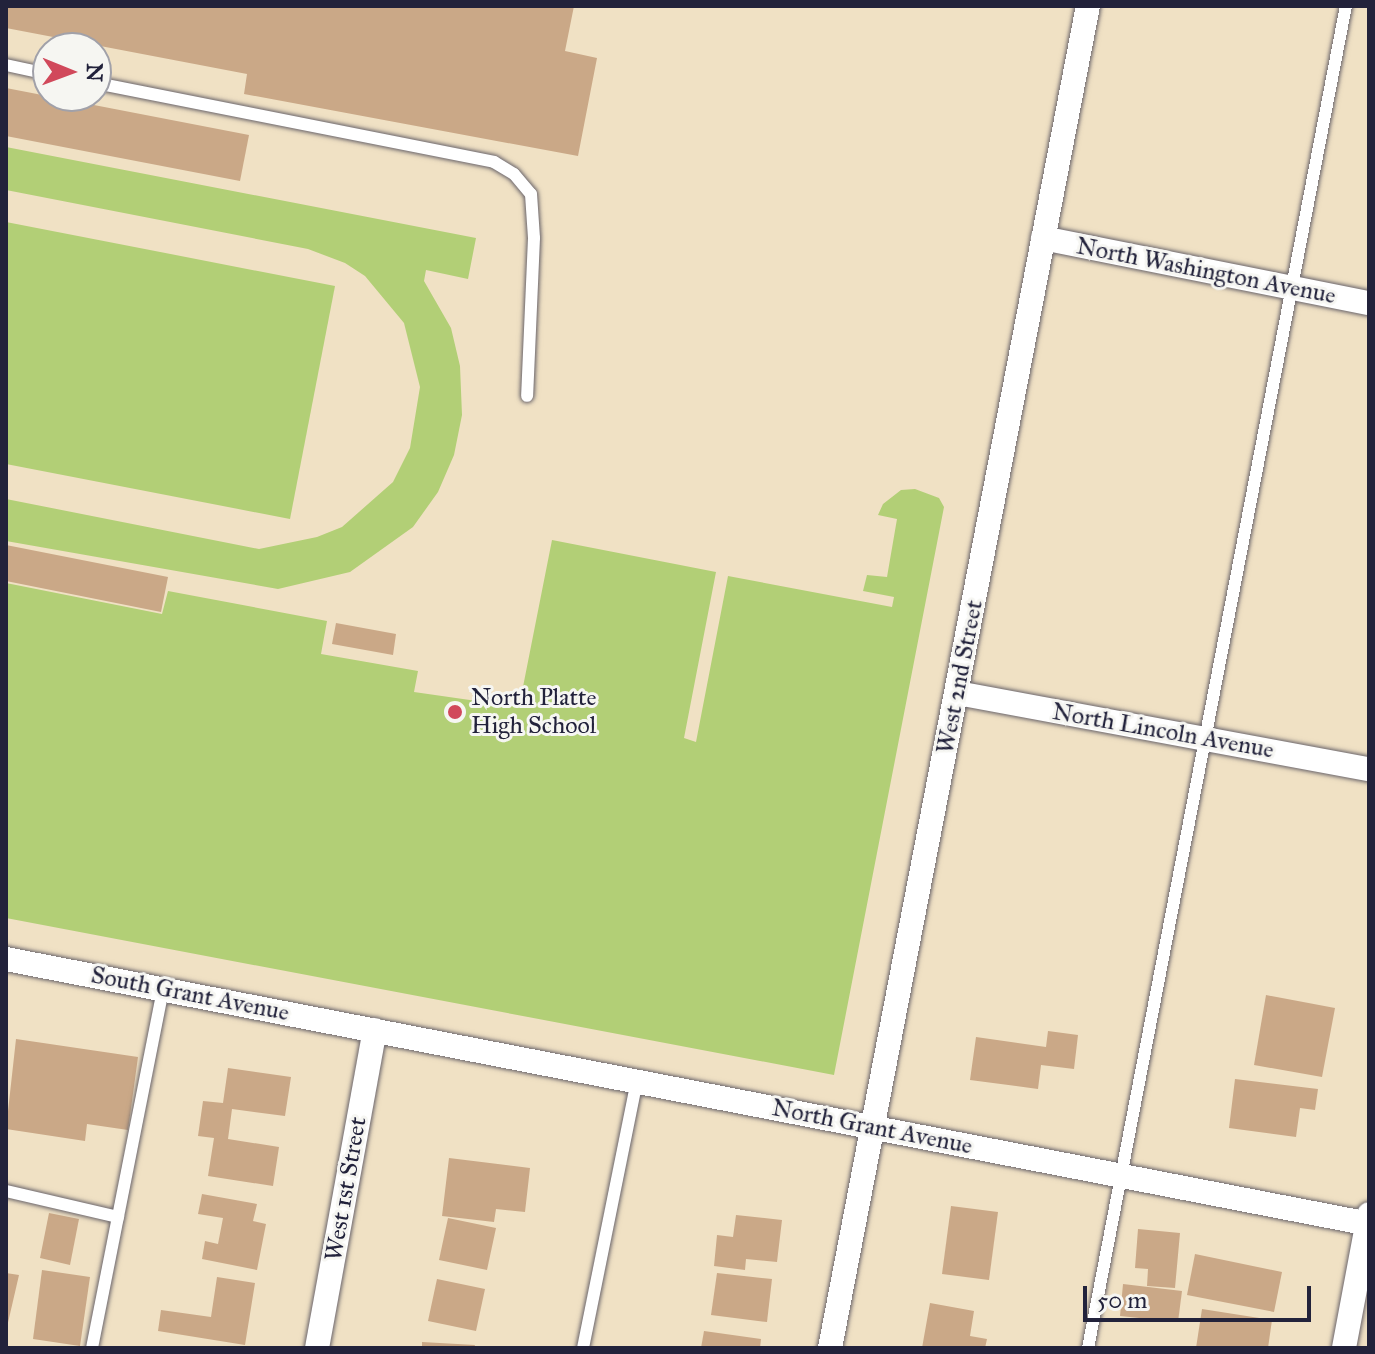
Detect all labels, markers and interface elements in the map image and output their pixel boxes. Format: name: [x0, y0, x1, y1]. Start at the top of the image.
north arrow: [32, 32, 112, 112]
text: N: [81, 63, 108, 82]
street label: North Washington Avenue: [1074, 232, 1338, 310]
street label: West 2nd Street: [931, 598, 989, 756]
place label: North Platte High School: [471, 684, 596, 740]
street label: North Lincoln Avenue: [1050, 697, 1276, 765]
marker: North Platte High School: [446, 703, 464, 721]
street label: South Grant Avenue: [89, 961, 291, 1027]
street label: North Grant Avenue: [769, 1093, 975, 1161]
street label: West 1st Street: [319, 1115, 373, 1263]
scale bar: [1087, 1270, 1315, 1320]
text: 50 m: [1097, 1285, 1147, 1315]

